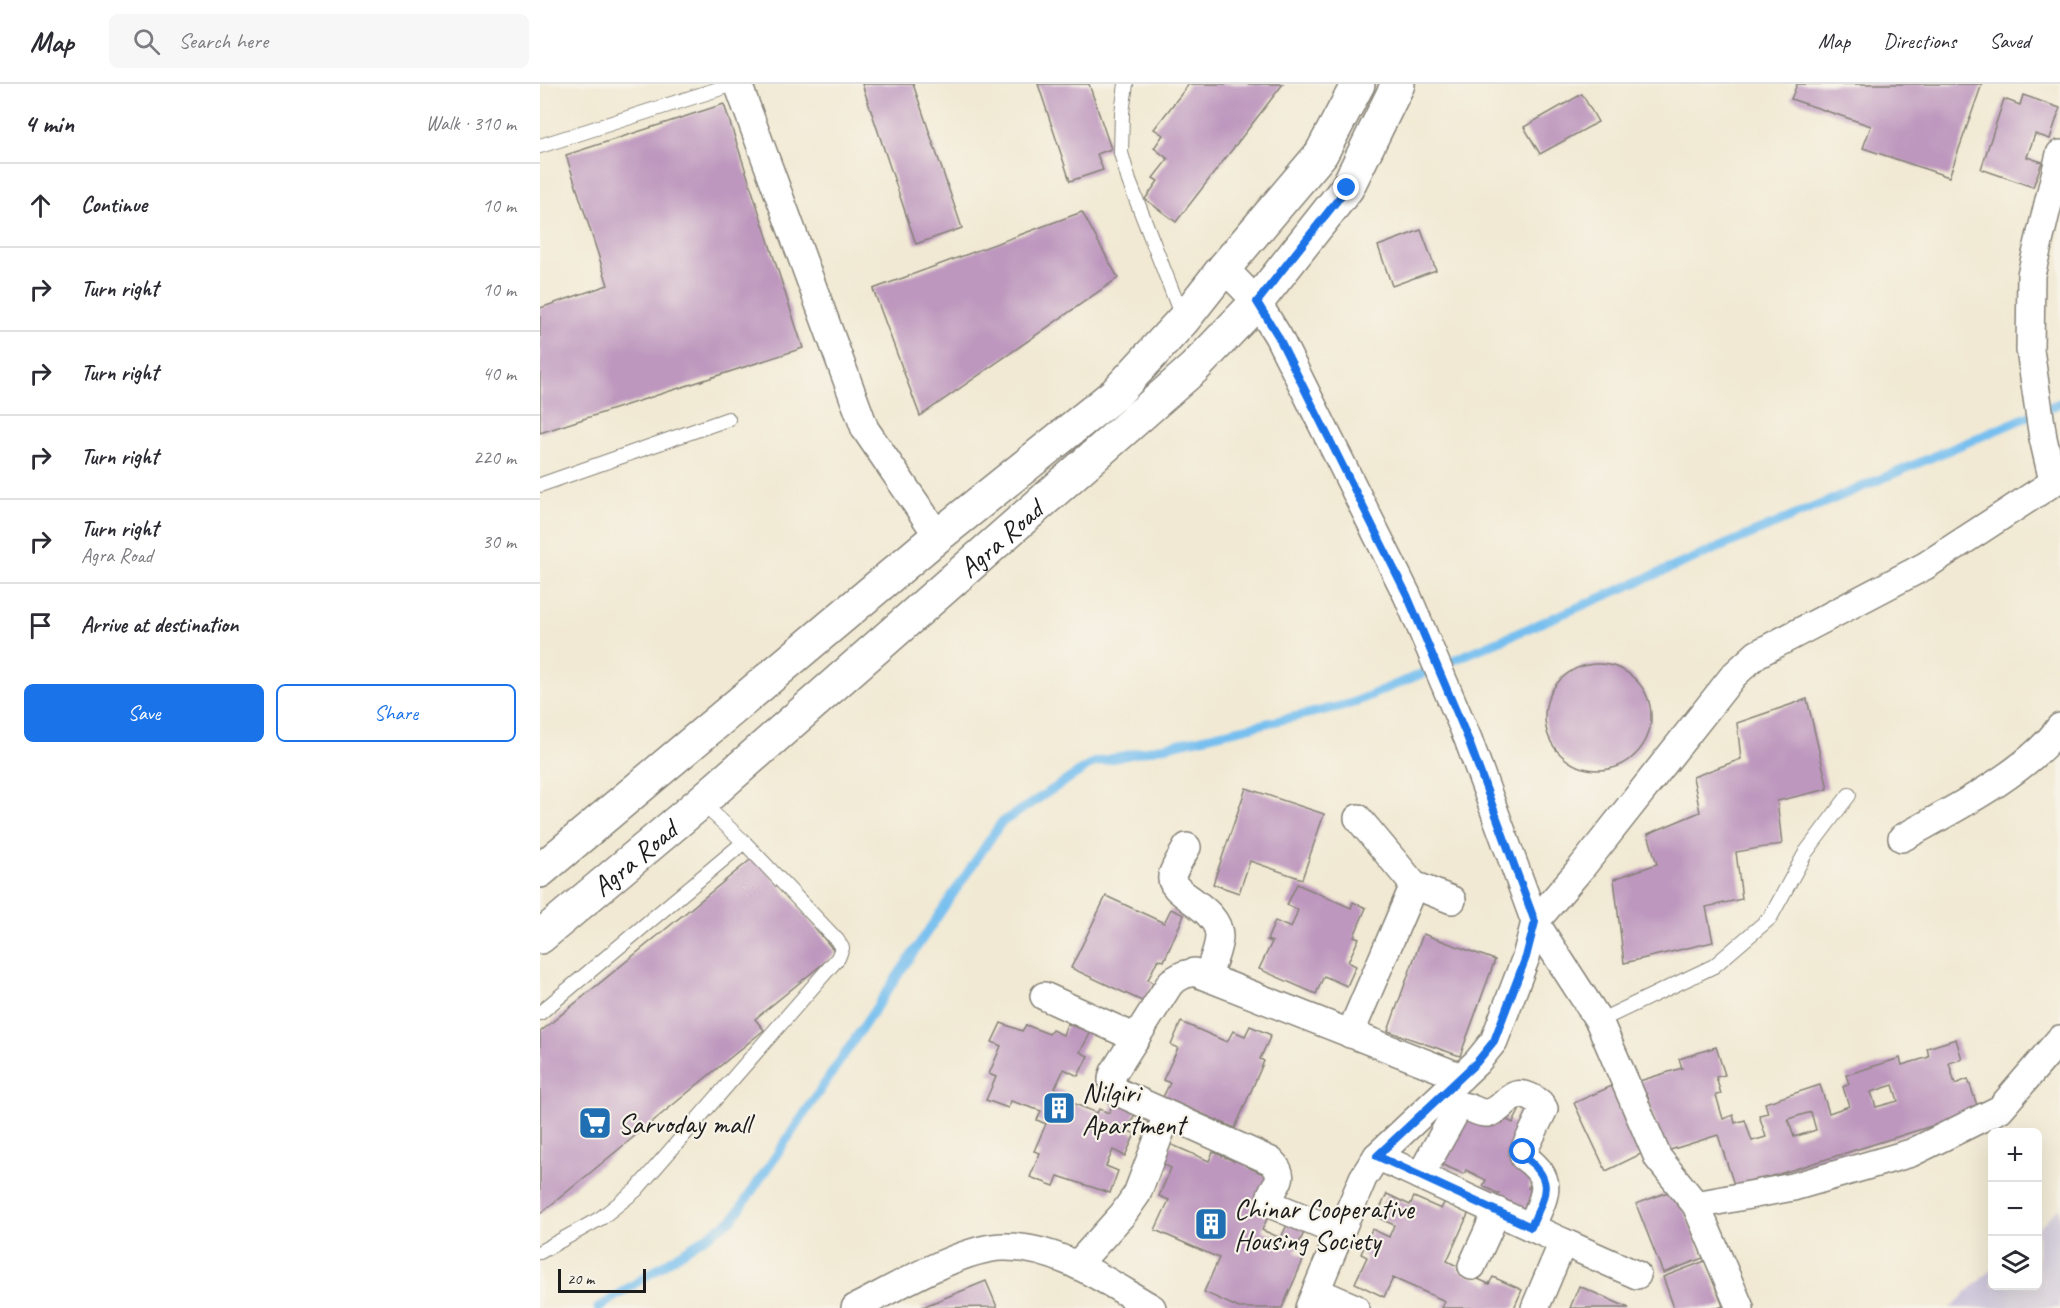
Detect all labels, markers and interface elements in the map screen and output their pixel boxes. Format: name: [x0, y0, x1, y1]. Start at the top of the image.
search box: [109, 14, 529, 68]
text: Map: [30, 24, 73, 59]
icon: search: [130, 25, 163, 58]
text: Search here: [178, 27, 268, 55]
text: Map: [1818, 28, 1850, 54]
text: Directions: [1883, 28, 1956, 54]
text: Saved: [1989, 28, 2030, 54]
text: 4 min: [24, 107, 74, 140]
text: Walk · 310 m: [426, 111, 516, 136]
route end: [1333, 174, 1359, 200]
icon: ahead: [24, 189, 57, 222]
text: Continue: [81, 191, 147, 219]
text: 10 m: [482, 193, 516, 218]
icon: right: [24, 273, 57, 306]
text: Turn right: [81, 275, 158, 303]
text: 10 m: [482, 277, 516, 302]
icon: right: [24, 357, 57, 390]
text: Turn right: [81, 359, 158, 387]
text: 40 m: [482, 361, 516, 386]
icon: right: [24, 441, 57, 474]
text: Turn right: [81, 443, 158, 471]
text: 220 m: [473, 445, 516, 470]
street label: Agra Road: [951, 490, 1053, 585]
text: Turn right: [81, 515, 158, 543]
icon: right: [24, 525, 57, 558]
text: 30 m: [482, 529, 516, 554]
text: Agra Road: [81, 543, 153, 568]
icon: arrive: [24, 609, 57, 642]
text: Arrive at destination: [81, 611, 238, 639]
button: Save: [24, 684, 264, 742]
button: Share: [276, 684, 516, 742]
street label: Agra Road: [585, 810, 687, 904]
place label: Nilgiri Apartment: [1082, 1075, 1189, 1142]
building icon: Nilgiri Apartment: [1041, 1090, 1077, 1126]
supermarket icon: Sarvoday mall: [577, 1105, 613, 1141]
place label: Sarvoday mall: [618, 1106, 756, 1141]
map controls: [1988, 1128, 2042, 1290]
button: +: [1988, 1128, 2042, 1182]
route start: [1509, 1138, 1535, 1164]
button: −: [1988, 1182, 2042, 1236]
place label: Chinar Cooperative Housing Society: [1234, 1191, 1415, 1258]
building icon: Chinar Cooperative Housing Society: [1193, 1206, 1229, 1242]
button: layers: [1988, 1236, 2042, 1290]
scale bar: [558, 1266, 646, 1294]
text: 20 m: [567, 1269, 594, 1289]

